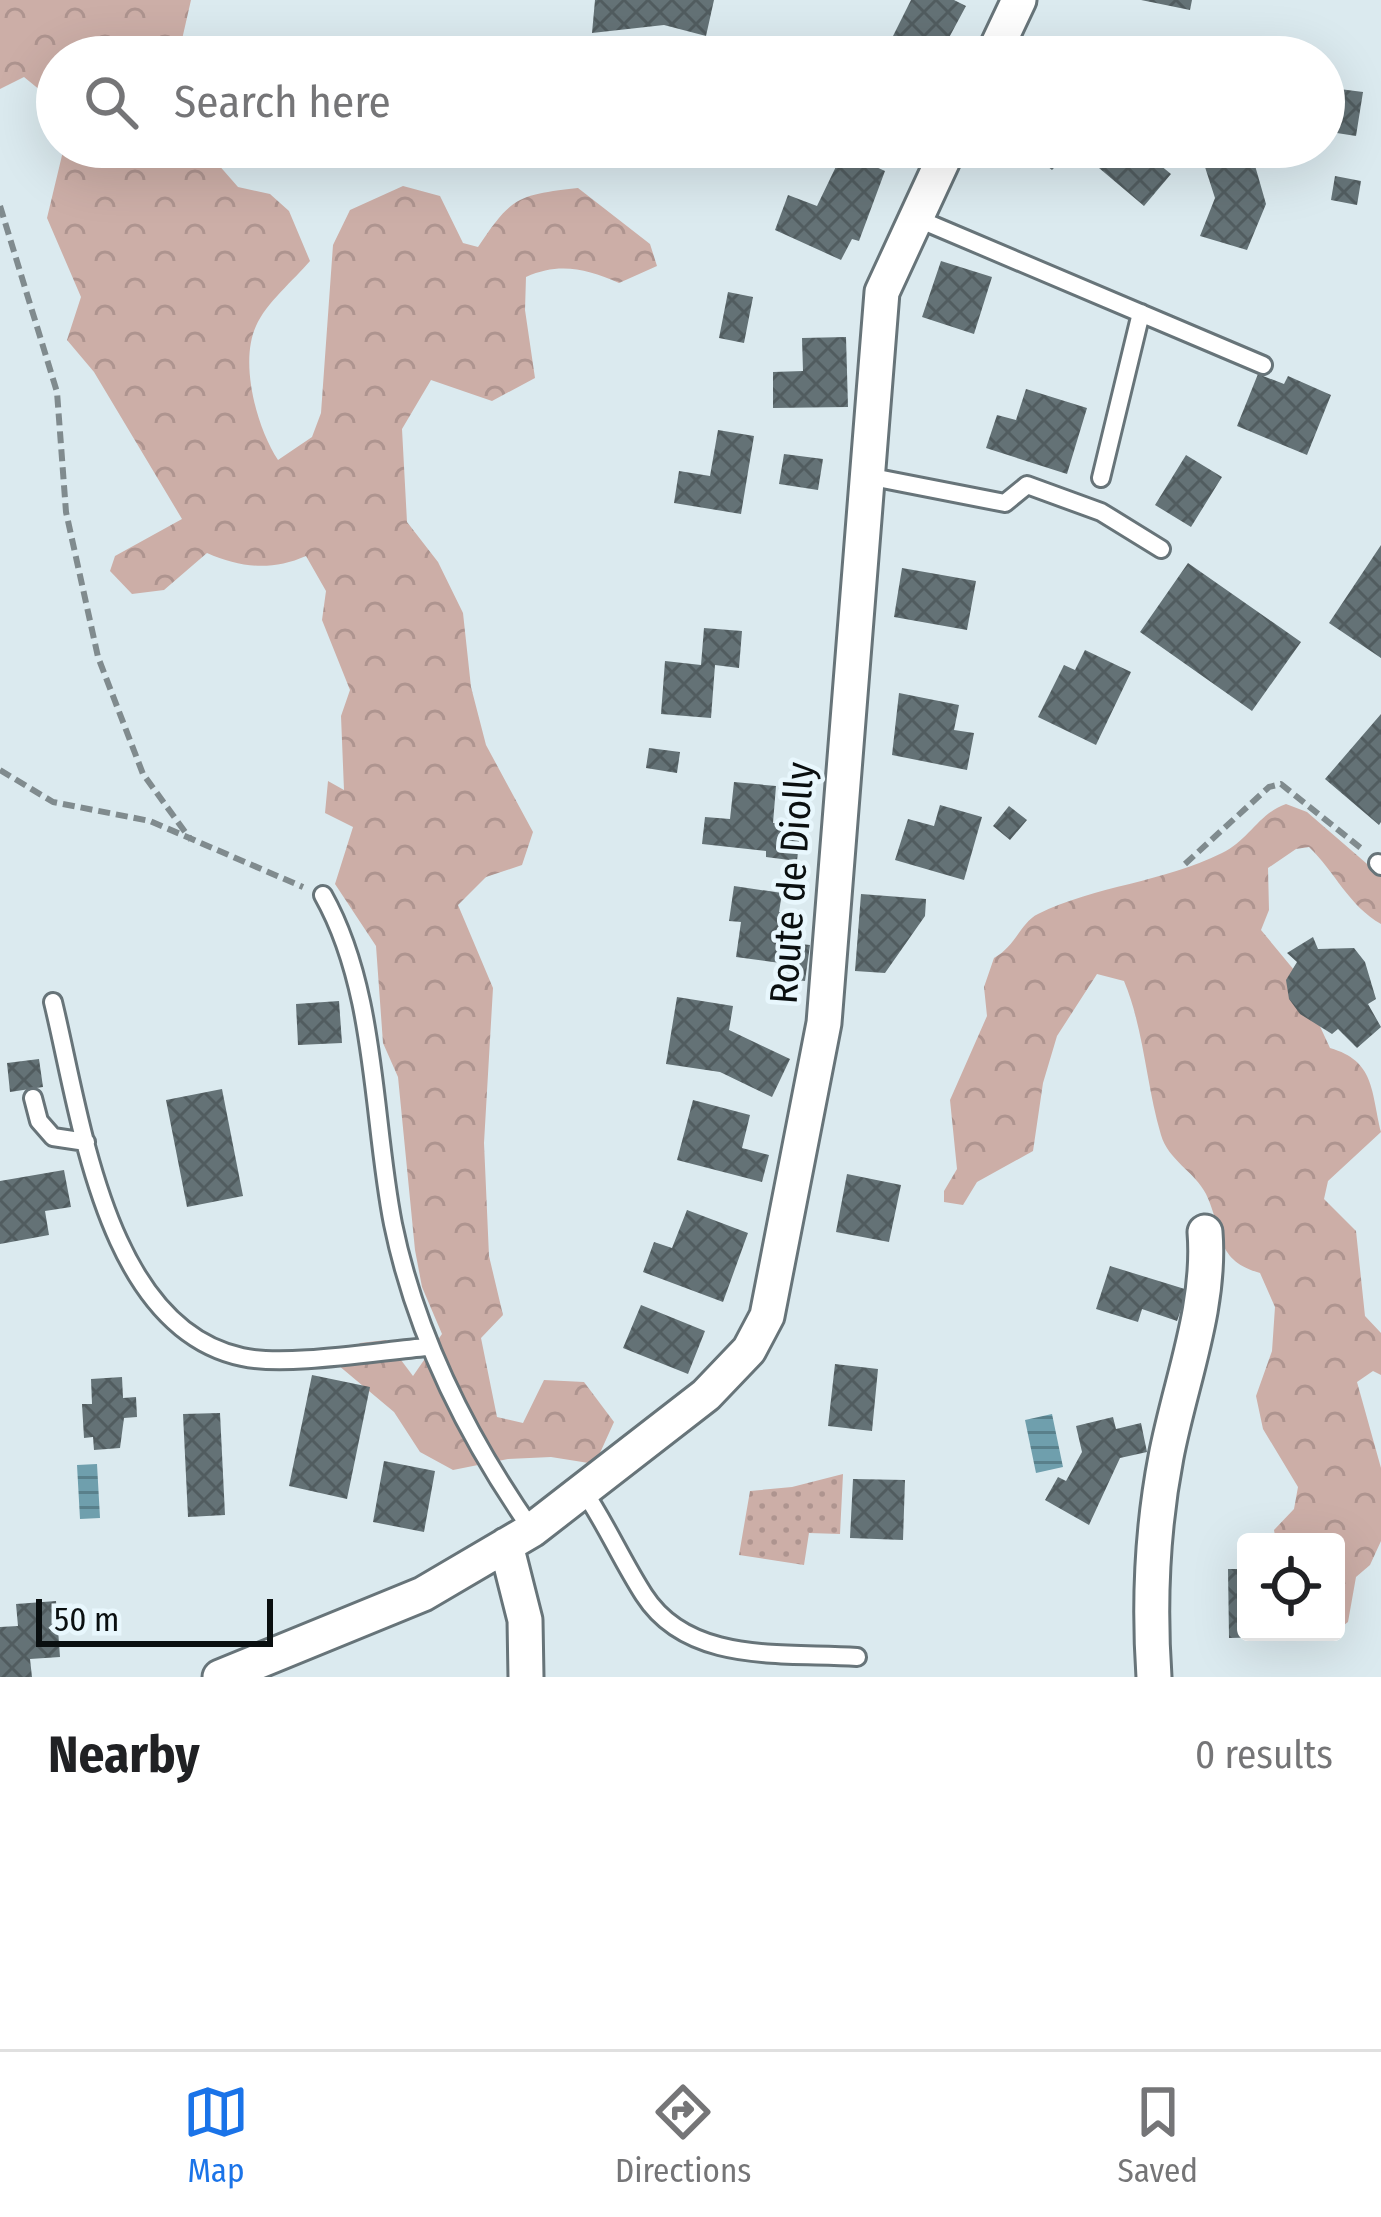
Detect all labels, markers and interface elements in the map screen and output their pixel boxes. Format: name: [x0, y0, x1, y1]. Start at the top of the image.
search box: [36, 36, 1345, 168]
icon: search: [78, 69, 144, 135]
text: Search here: [174, 75, 391, 129]
street label: Route de Diolly: [761, 760, 823, 1005]
map controls: [1237, 1533, 1345, 1641]
button: locate: [1237, 1533, 1345, 1641]
scale bar: [36, 1593, 273, 1646]
text: 50 m: [54, 1600, 119, 1640]
text: Nearby: [48, 1724, 200, 1786]
text: 0 results: [1195, 1732, 1333, 1778]
tab: Map: [183, 2079, 249, 2191]
tab: Directions: [615, 2079, 751, 2191]
tab: Saved: [1117, 2079, 1198, 2191]

